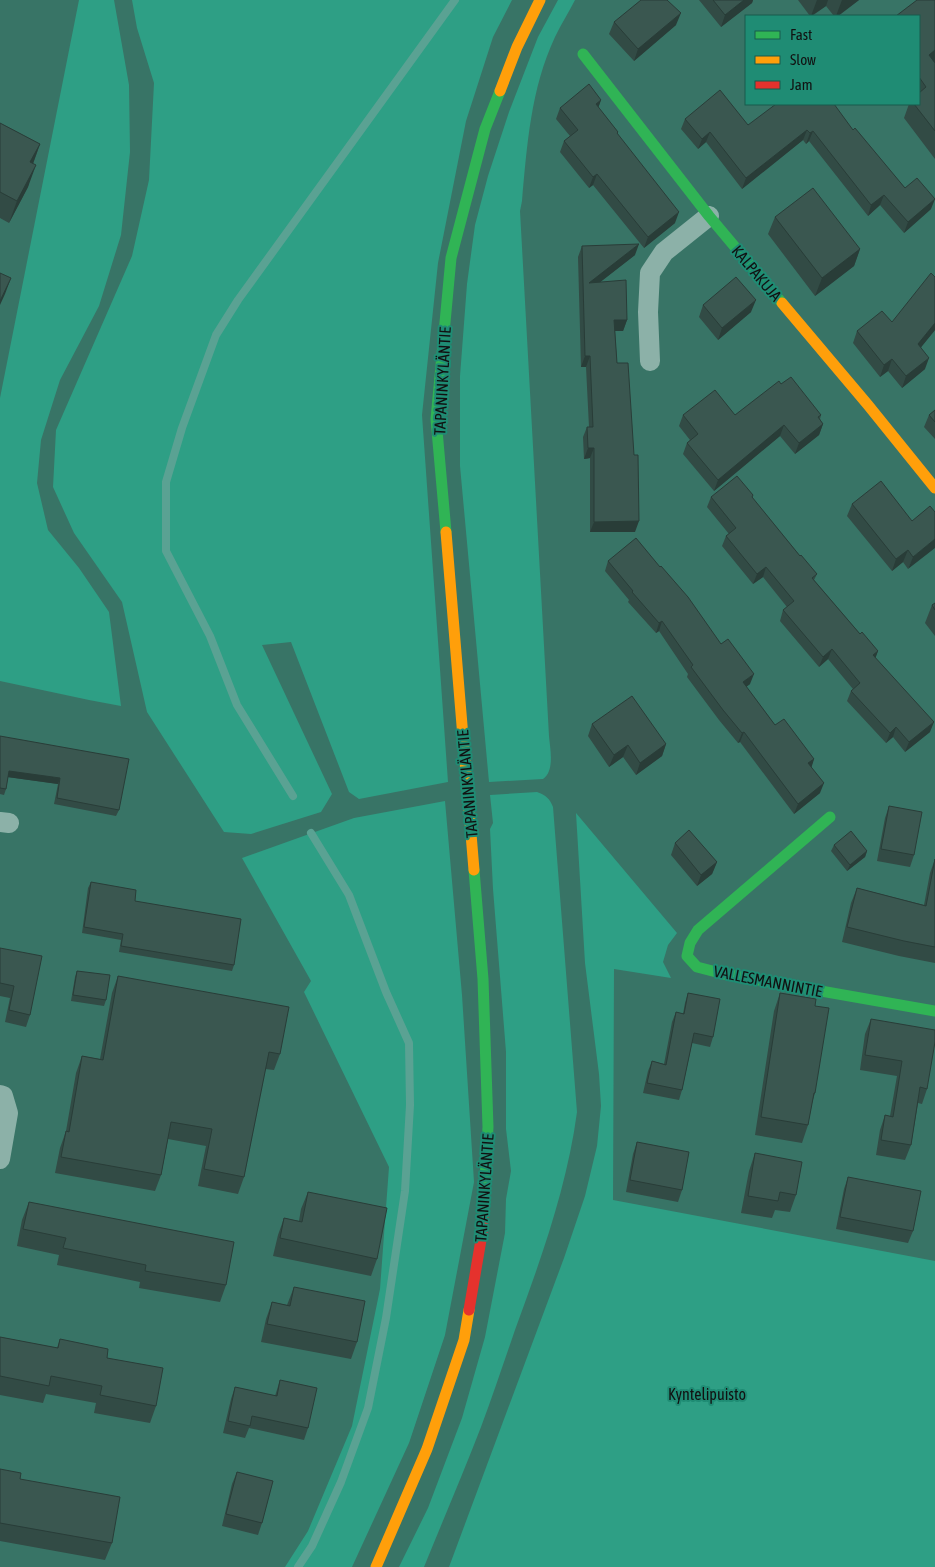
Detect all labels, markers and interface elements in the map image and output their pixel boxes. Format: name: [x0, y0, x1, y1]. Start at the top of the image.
legend: [745, 15, 920, 105]
text: Fast: [790, 26, 812, 43]
text: Slow: [790, 51, 816, 68]
text: Jam: [790, 76, 813, 93]
street label: KALPAKUJA: [729, 241, 786, 305]
street label: TAPANINKYLÄNTIE: [430, 326, 454, 436]
street label: TAPANINKYLÄNTIE: [453, 729, 481, 839]
street label: VALLESMANNINTIE: [712, 962, 824, 1000]
street label: TAPANINKYLÄNTIE: [471, 1133, 497, 1243]
park label: Kyntelipuisto: [668, 1385, 746, 1404]

